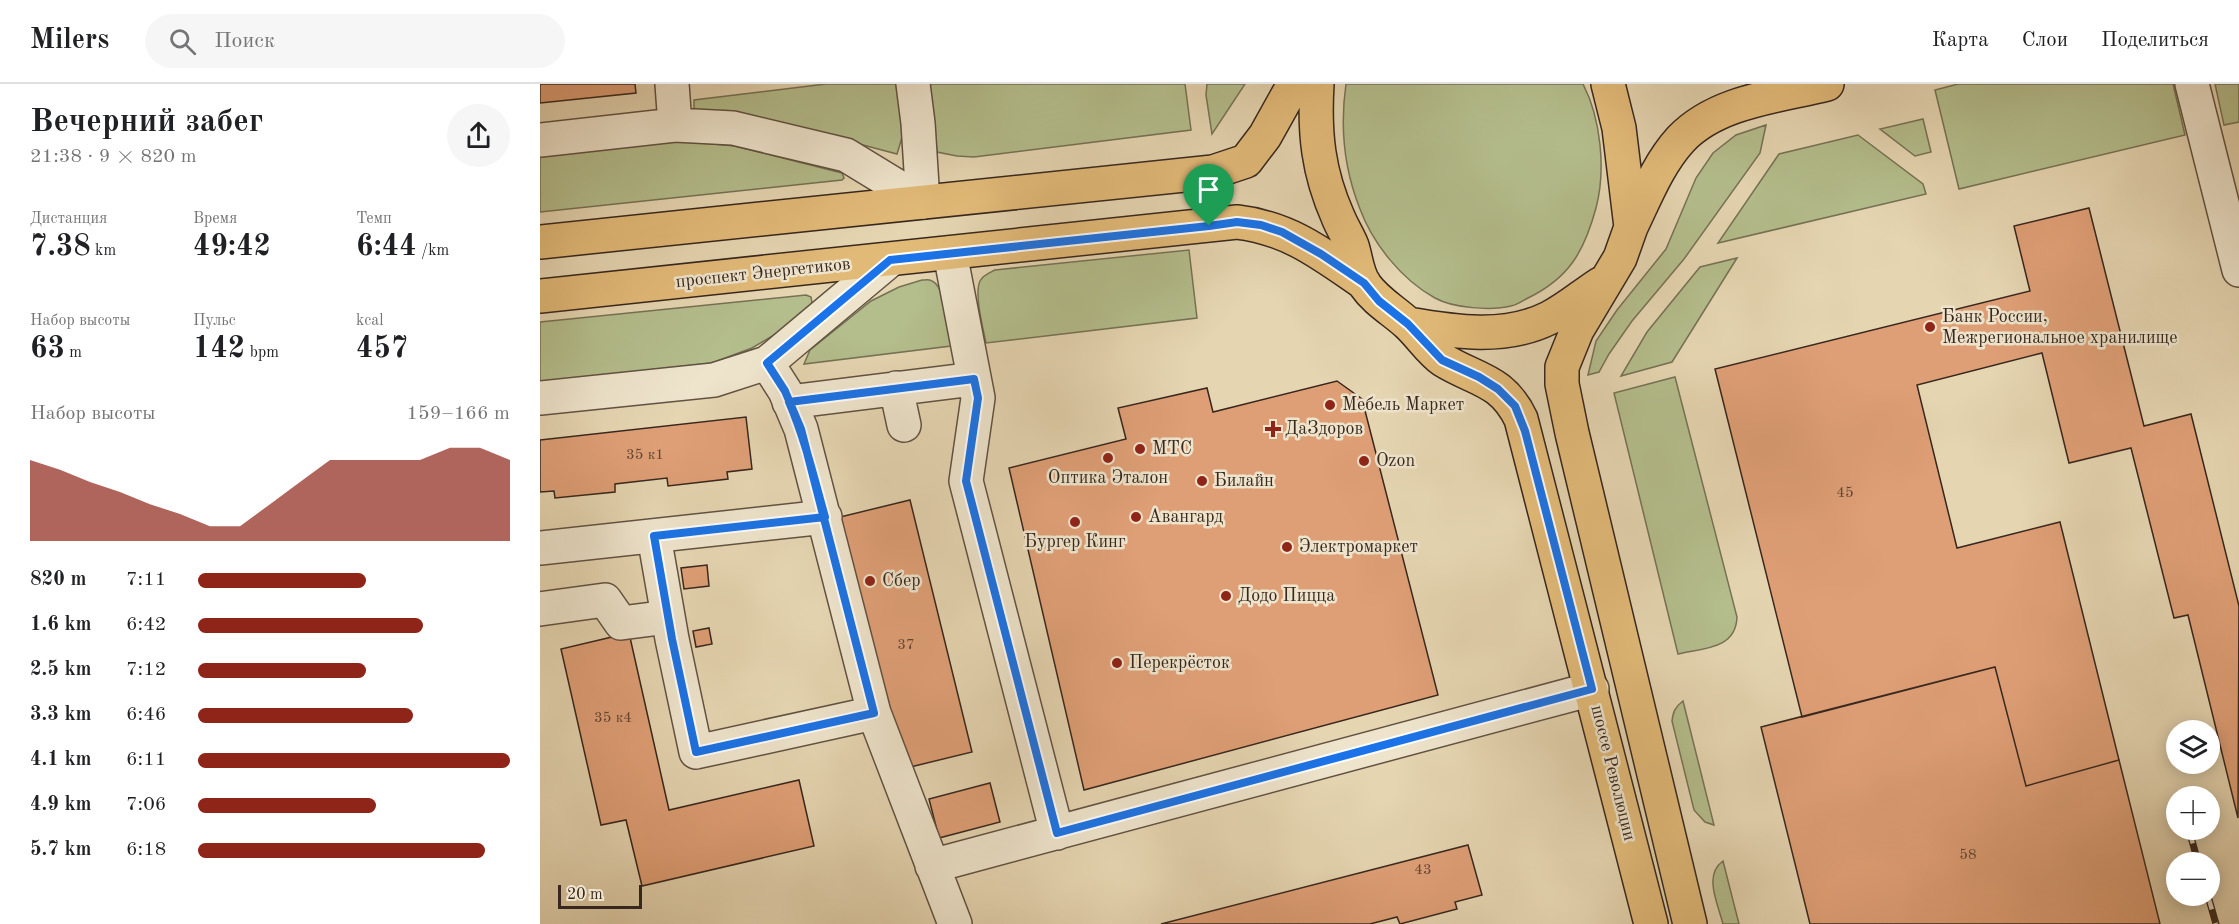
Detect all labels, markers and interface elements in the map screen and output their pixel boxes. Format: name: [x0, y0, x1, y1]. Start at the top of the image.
search box: [145, 14, 565, 68]
icon: search: [166, 25, 199, 58]
text: Milers: [30, 27, 109, 55]
text: Поиск: [214, 30, 275, 52]
text: Карта: [1932, 30, 1989, 51]
text: Слои: [2022, 30, 2068, 51]
text: Поделиться: [2101, 30, 2209, 51]
button: share: [447, 104, 510, 167]
text: Вечерний забег: [30, 106, 263, 139]
text: 21:38 · 9 × 820 m: [30, 147, 197, 167]
pin: [1183, 164, 1234, 226]
icon: arrive: [1192, 173, 1225, 206]
text: Дистанция: [30, 211, 107, 227]
text: Время: [193, 211, 237, 227]
text: Темп: [356, 211, 392, 227]
text: 7.38: [30, 232, 91, 262]
text: 49:42: [193, 232, 271, 262]
text: 6:44: [356, 232, 417, 262]
text: km: [91, 243, 116, 259]
text: /km: [417, 243, 449, 259]
street label: проспект Энергетиков: [675, 255, 851, 291]
place label: Банк России, Межрегиональное хранилище: [1942, 308, 2178, 347]
text: Набор высоты: [30, 313, 130, 329]
text: Пульс: [193, 313, 236, 329]
text: kcal: [356, 313, 384, 329]
marker: Банк России, Межрегиональное хранилище: [1923, 320, 1937, 334]
text: 63: [30, 334, 65, 364]
text: 142: [193, 334, 245, 364]
text: 457: [356, 334, 408, 364]
text: m: [65, 345, 82, 361]
text: bpm: [245, 345, 279, 361]
place label: Мебель Маркет: [1342, 396, 1464, 414]
marker: Мебель Маркет: [1323, 398, 1337, 412]
text: Набор высоты: [30, 404, 156, 424]
text: 159–166 m: [407, 404, 510, 424]
place label: ДаЗдоров: [1285, 420, 1363, 438]
marker: ДаЗдоров: [1266, 422, 1280, 436]
place label: МТС: [1152, 440, 1192, 458]
marker: МТС: [1133, 442, 1147, 456]
house number: 35 к1: [626, 448, 664, 463]
marker: Оптика Эталон: [1101, 451, 1115, 465]
place label: Ozon: [1376, 452, 1415, 470]
marker: Ozon: [1357, 454, 1371, 468]
place label: Оптика Эталон: [1048, 469, 1168, 487]
place label: Билайн: [1214, 472, 1274, 490]
marker: Билайн: [1195, 474, 1209, 488]
house number: 45: [1836, 486, 1854, 501]
place label: Авангард: [1148, 508, 1223, 526]
marker: Авангард: [1129, 510, 1143, 524]
marker: Бургер Кинг: [1068, 515, 1082, 529]
place label: Бургер Кинг: [1024, 533, 1126, 551]
place label: Электромаркет: [1299, 538, 1418, 556]
marker: Электромаркет: [1280, 540, 1294, 554]
text: 820 m: [30, 570, 86, 590]
text: 7:11: [126, 570, 166, 590]
place label: Сбер: [882, 572, 921, 590]
marker: Сбер: [863, 574, 877, 588]
place label: Додо Пицца: [1238, 587, 1335, 605]
marker: Додо Пицца: [1219, 589, 1233, 603]
text: 1.6 km: [30, 615, 92, 635]
text: 6:42: [126, 615, 166, 635]
house number: 37: [897, 638, 915, 653]
place label: Перекрёсток: [1129, 654, 1230, 672]
marker: Перекрёсток: [1110, 656, 1124, 670]
text: 2.5 km: [30, 660, 92, 680]
text: 7:12: [126, 660, 166, 680]
street label: шоссе Революции: [1587, 703, 1639, 843]
text: 3.3 km: [30, 705, 92, 725]
text: 6:46: [126, 705, 166, 725]
house number: 35 к4: [594, 711, 632, 726]
map controls: [2166, 720, 2220, 906]
button: layers: [2166, 720, 2220, 774]
text: 4.1 km: [30, 750, 92, 770]
text: 6:11: [126, 750, 166, 770]
button: +: [2166, 786, 2220, 840]
text: 4.9 km: [30, 795, 92, 815]
text: 7:06: [126, 795, 166, 815]
text: 5.7 km: [30, 840, 92, 860]
text: 6:18: [126, 840, 166, 860]
house number: 58: [1959, 848, 1977, 863]
button: −: [2166, 852, 2220, 906]
house number: 43: [1414, 863, 1432, 878]
scale bar: [558, 882, 642, 910]
text: 20 m: [567, 887, 603, 903]

